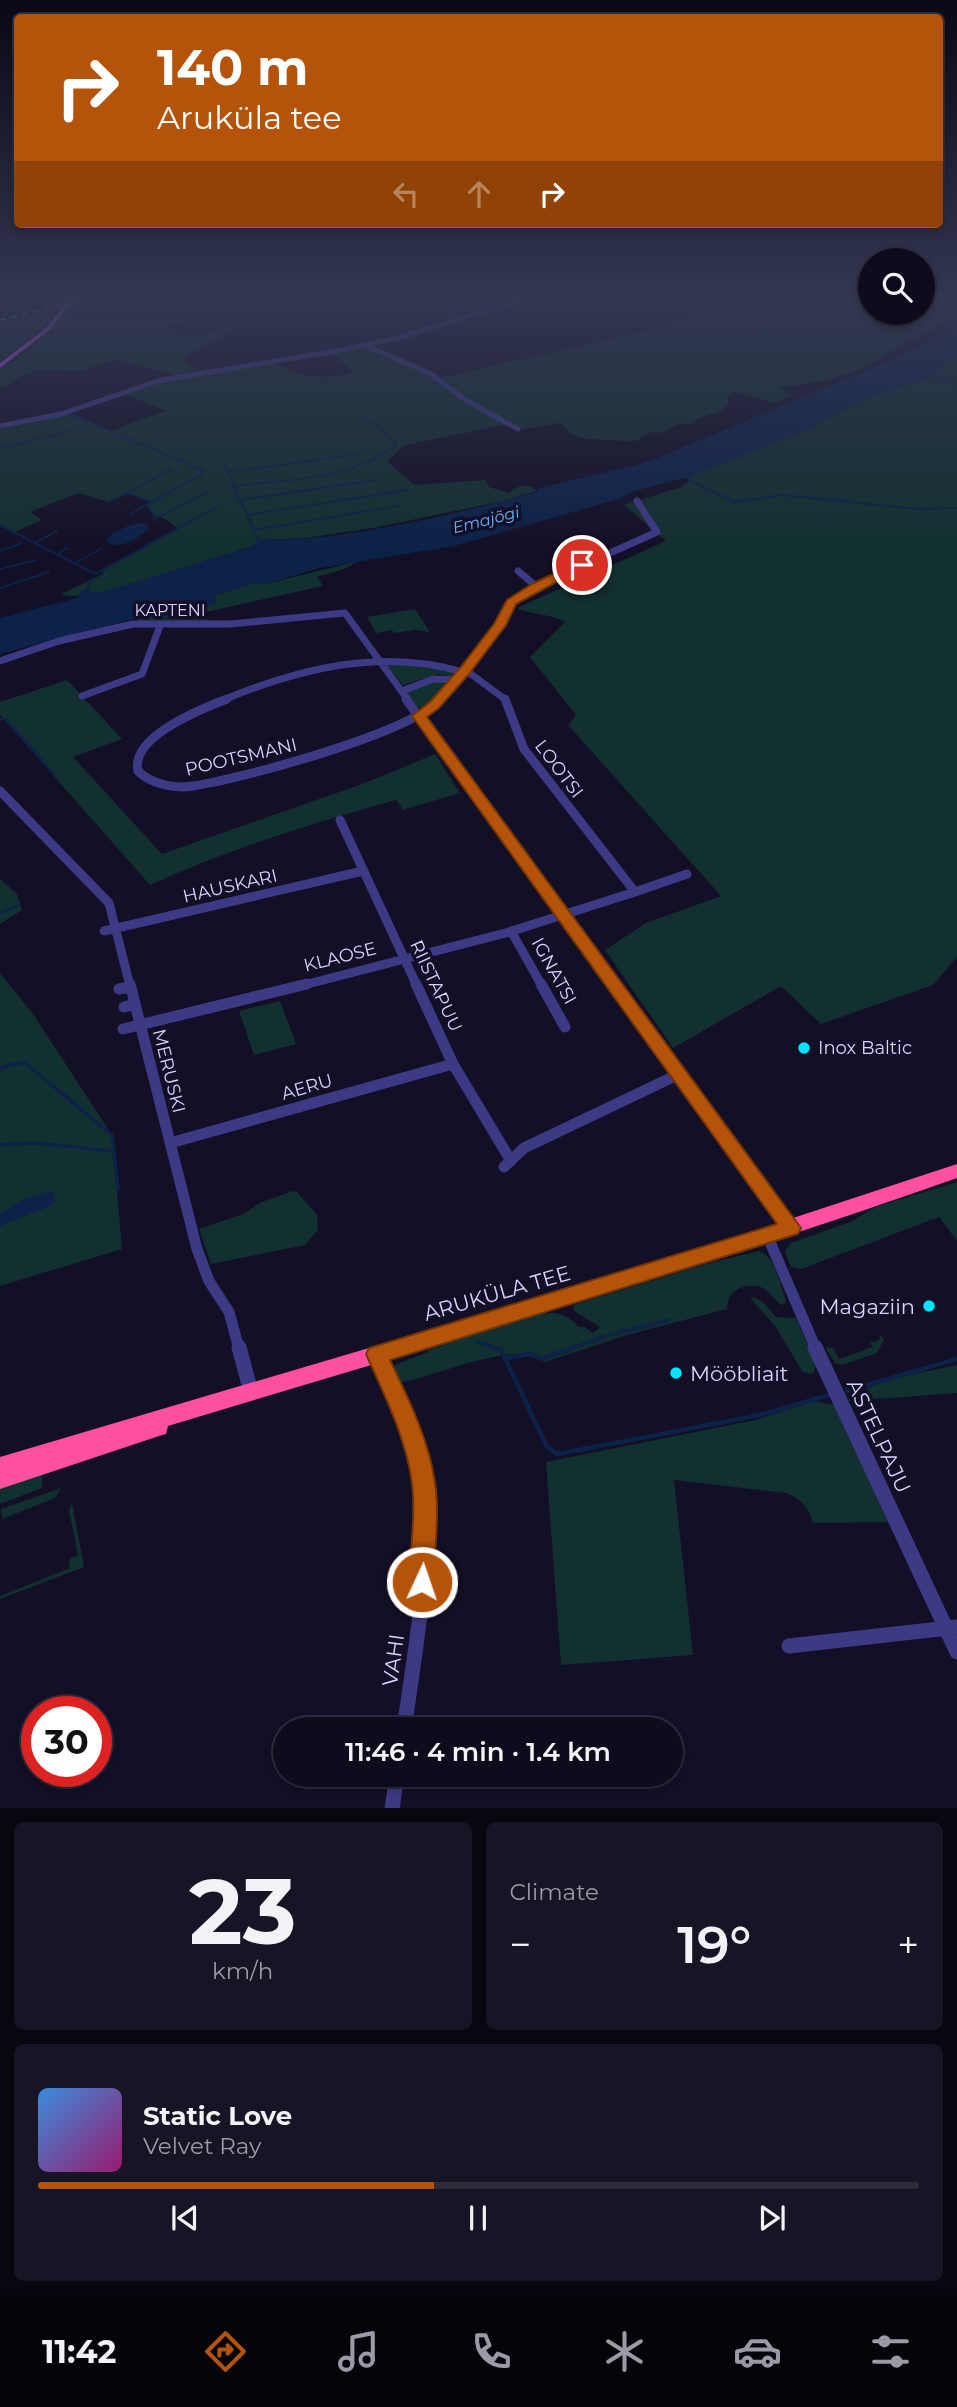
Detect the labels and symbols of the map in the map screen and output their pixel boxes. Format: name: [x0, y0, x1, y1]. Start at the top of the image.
water label: Emajõgi: [451, 502, 522, 537]
pin: [552, 535, 612, 595]
street label: KAPTENI: [134, 601, 206, 620]
street label: POOTSMANI: [183, 733, 299, 781]
street label: LOOTSI: [530, 736, 588, 802]
street label: HAUSKARI: [181, 864, 279, 908]
street label: IGNATSI: [527, 934, 581, 1008]
street label: KLAOSE: [301, 937, 379, 977]
street label: RIISTAPUU: [405, 937, 467, 1035]
street label: MERUSKI: [148, 1027, 190, 1115]
place label: Inox Baltic: [818, 1037, 912, 1059]
marker: Inox Baltic: [796, 1040, 812, 1056]
street label: AERU: [279, 1069, 335, 1105]
street label: ARUKÜLA TEE: [421, 1260, 573, 1326]
place label: Magaziin: [820, 1294, 915, 1319]
marker: Magaziin: [921, 1298, 937, 1314]
place label: Mööbliait: [690, 1361, 788, 1386]
marker: Mööbliait: [668, 1365, 684, 1381]
street label: ASTELPAJU: [842, 1375, 916, 1497]
position arrow: [385, 1545, 459, 1619]
street label: VAHI: [377, 1632, 409, 1688]
speed limit sign: 30: [21, 1696, 112, 1787]

